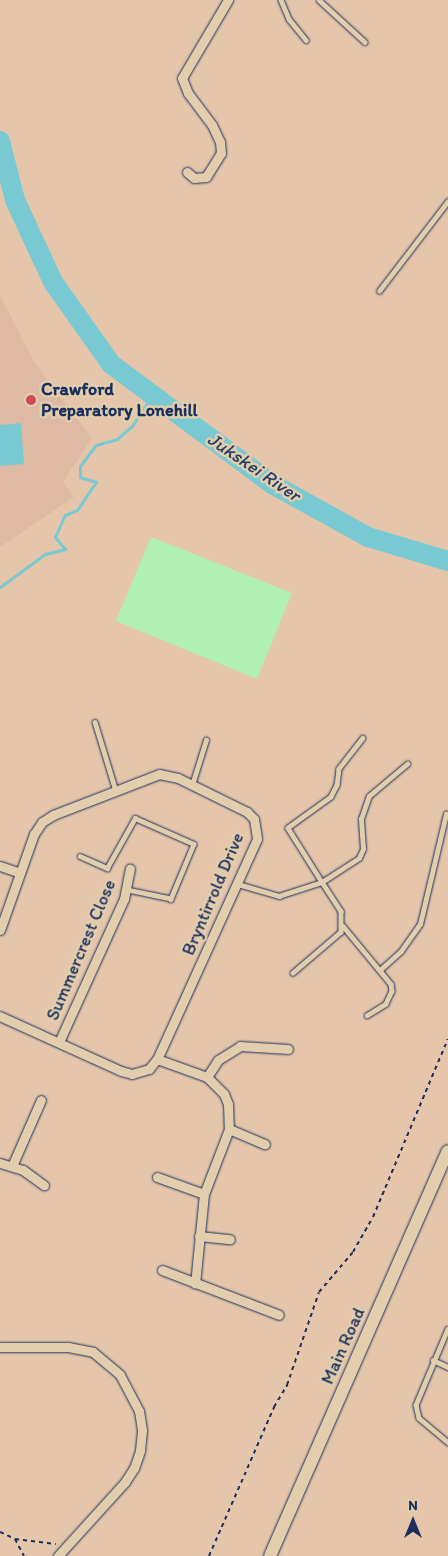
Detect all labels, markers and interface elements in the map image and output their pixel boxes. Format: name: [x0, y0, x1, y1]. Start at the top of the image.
place label: Crawford Preparatory Lonehill: [41, 379, 198, 422]
marker: Crawford Preparatory Lonehill: [25, 394, 37, 406]
water label: Jukskei River: [203, 428, 305, 506]
street label: Bryntirrold Drive: [177, 829, 249, 959]
street label: Summercrest Close: [42, 876, 120, 1024]
street label: Main Road: [317, 1305, 369, 1387]
north arrow: [388, 1496, 438, 1546]
text: N: [408, 1497, 418, 1514]

